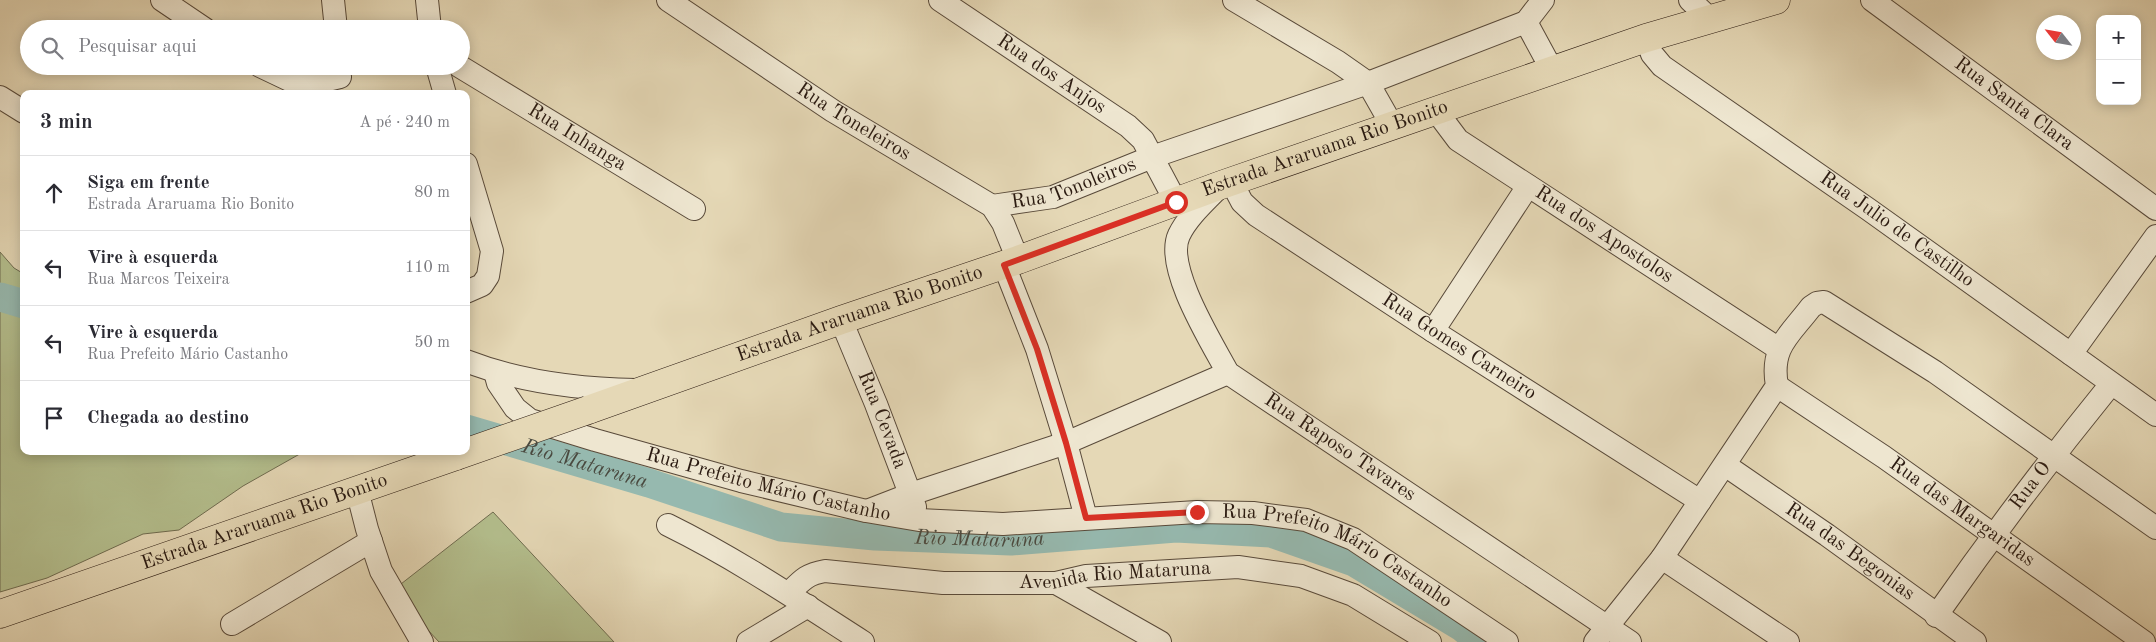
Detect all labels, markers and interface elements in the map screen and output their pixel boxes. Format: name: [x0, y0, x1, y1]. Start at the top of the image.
north arrow: [2036, 15, 2081, 60]
map controls: [2096, 15, 2141, 105]
button: +: [2096, 15, 2141, 60]
search box: [20, 20, 470, 75]
street label: Rua dos Anjos: [993, 31, 1109, 118]
icon: search: [38, 34, 66, 62]
text: Pesquisar aqui: [78, 38, 197, 57]
street label: Rua Santa Clara: [1950, 54, 2077, 155]
button: −: [2096, 60, 2141, 105]
street label: Rua Toneleiros: [793, 79, 914, 165]
street label: Estrada Araruama Rio Bonito: [1199, 97, 1451, 201]
street label: Rua Inhanga: [524, 100, 630, 175]
text: 3 min: [40, 112, 93, 133]
text: A pé · 240 m: [359, 115, 450, 131]
street label: Rua Tonoleiros: [1010, 154, 1139, 213]
street label: Rua Julio de Castilho: [1816, 169, 1978, 291]
text: Siga em frente: [87, 174, 210, 193]
icon: ahead: [40, 179, 68, 207]
street label: Rua dos Apostolos: [1531, 183, 1676, 287]
text: 80 m: [414, 185, 450, 201]
route start: [1165, 191, 1188, 214]
text: Estrada Araruama Rio Bonito: [87, 197, 294, 213]
text: Vire à esquerda: [87, 249, 218, 268]
icon: left: [40, 254, 68, 282]
text: 110 m: [405, 260, 450, 276]
street label: Estrada Araruama Rio Bonito: [734, 263, 985, 366]
text: Rua Marcos Teixeira: [87, 272, 230, 288]
street label: Rua Gomes Carneiro: [1378, 290, 1540, 404]
text: Vire à esquerda: [87, 324, 218, 343]
icon: left: [40, 329, 68, 357]
text: 50 m: [414, 335, 450, 351]
text: Rua Prefeito Mário Castanho: [87, 347, 288, 363]
street label: Rua Cevada: [853, 368, 910, 472]
street label: Rua Raposo Tavares: [1260, 390, 1419, 506]
icon: arrive: [40, 404, 68, 432]
text: Chegada ao destino: [87, 409, 249, 428]
water label: Rio Mataruna: [519, 435, 650, 493]
street label: Rua Prefeito Mário Castanho: [644, 445, 892, 525]
street label: Rua das Margaridas: [1885, 454, 2038, 571]
street label: Rua O: [2006, 458, 2055, 514]
street label: Estrada Araruama Rio Bonito: [139, 470, 390, 574]
street label: Rua das Begonias: [1781, 499, 1918, 605]
route end: [1186, 501, 1209, 524]
street label: Rua Prefeito Mário Castanho: [1222, 502, 1455, 612]
water label: Rio Mataruna: [913, 527, 1045, 552]
street label: Avenida Rio Mataruna: [1018, 559, 1212, 594]

